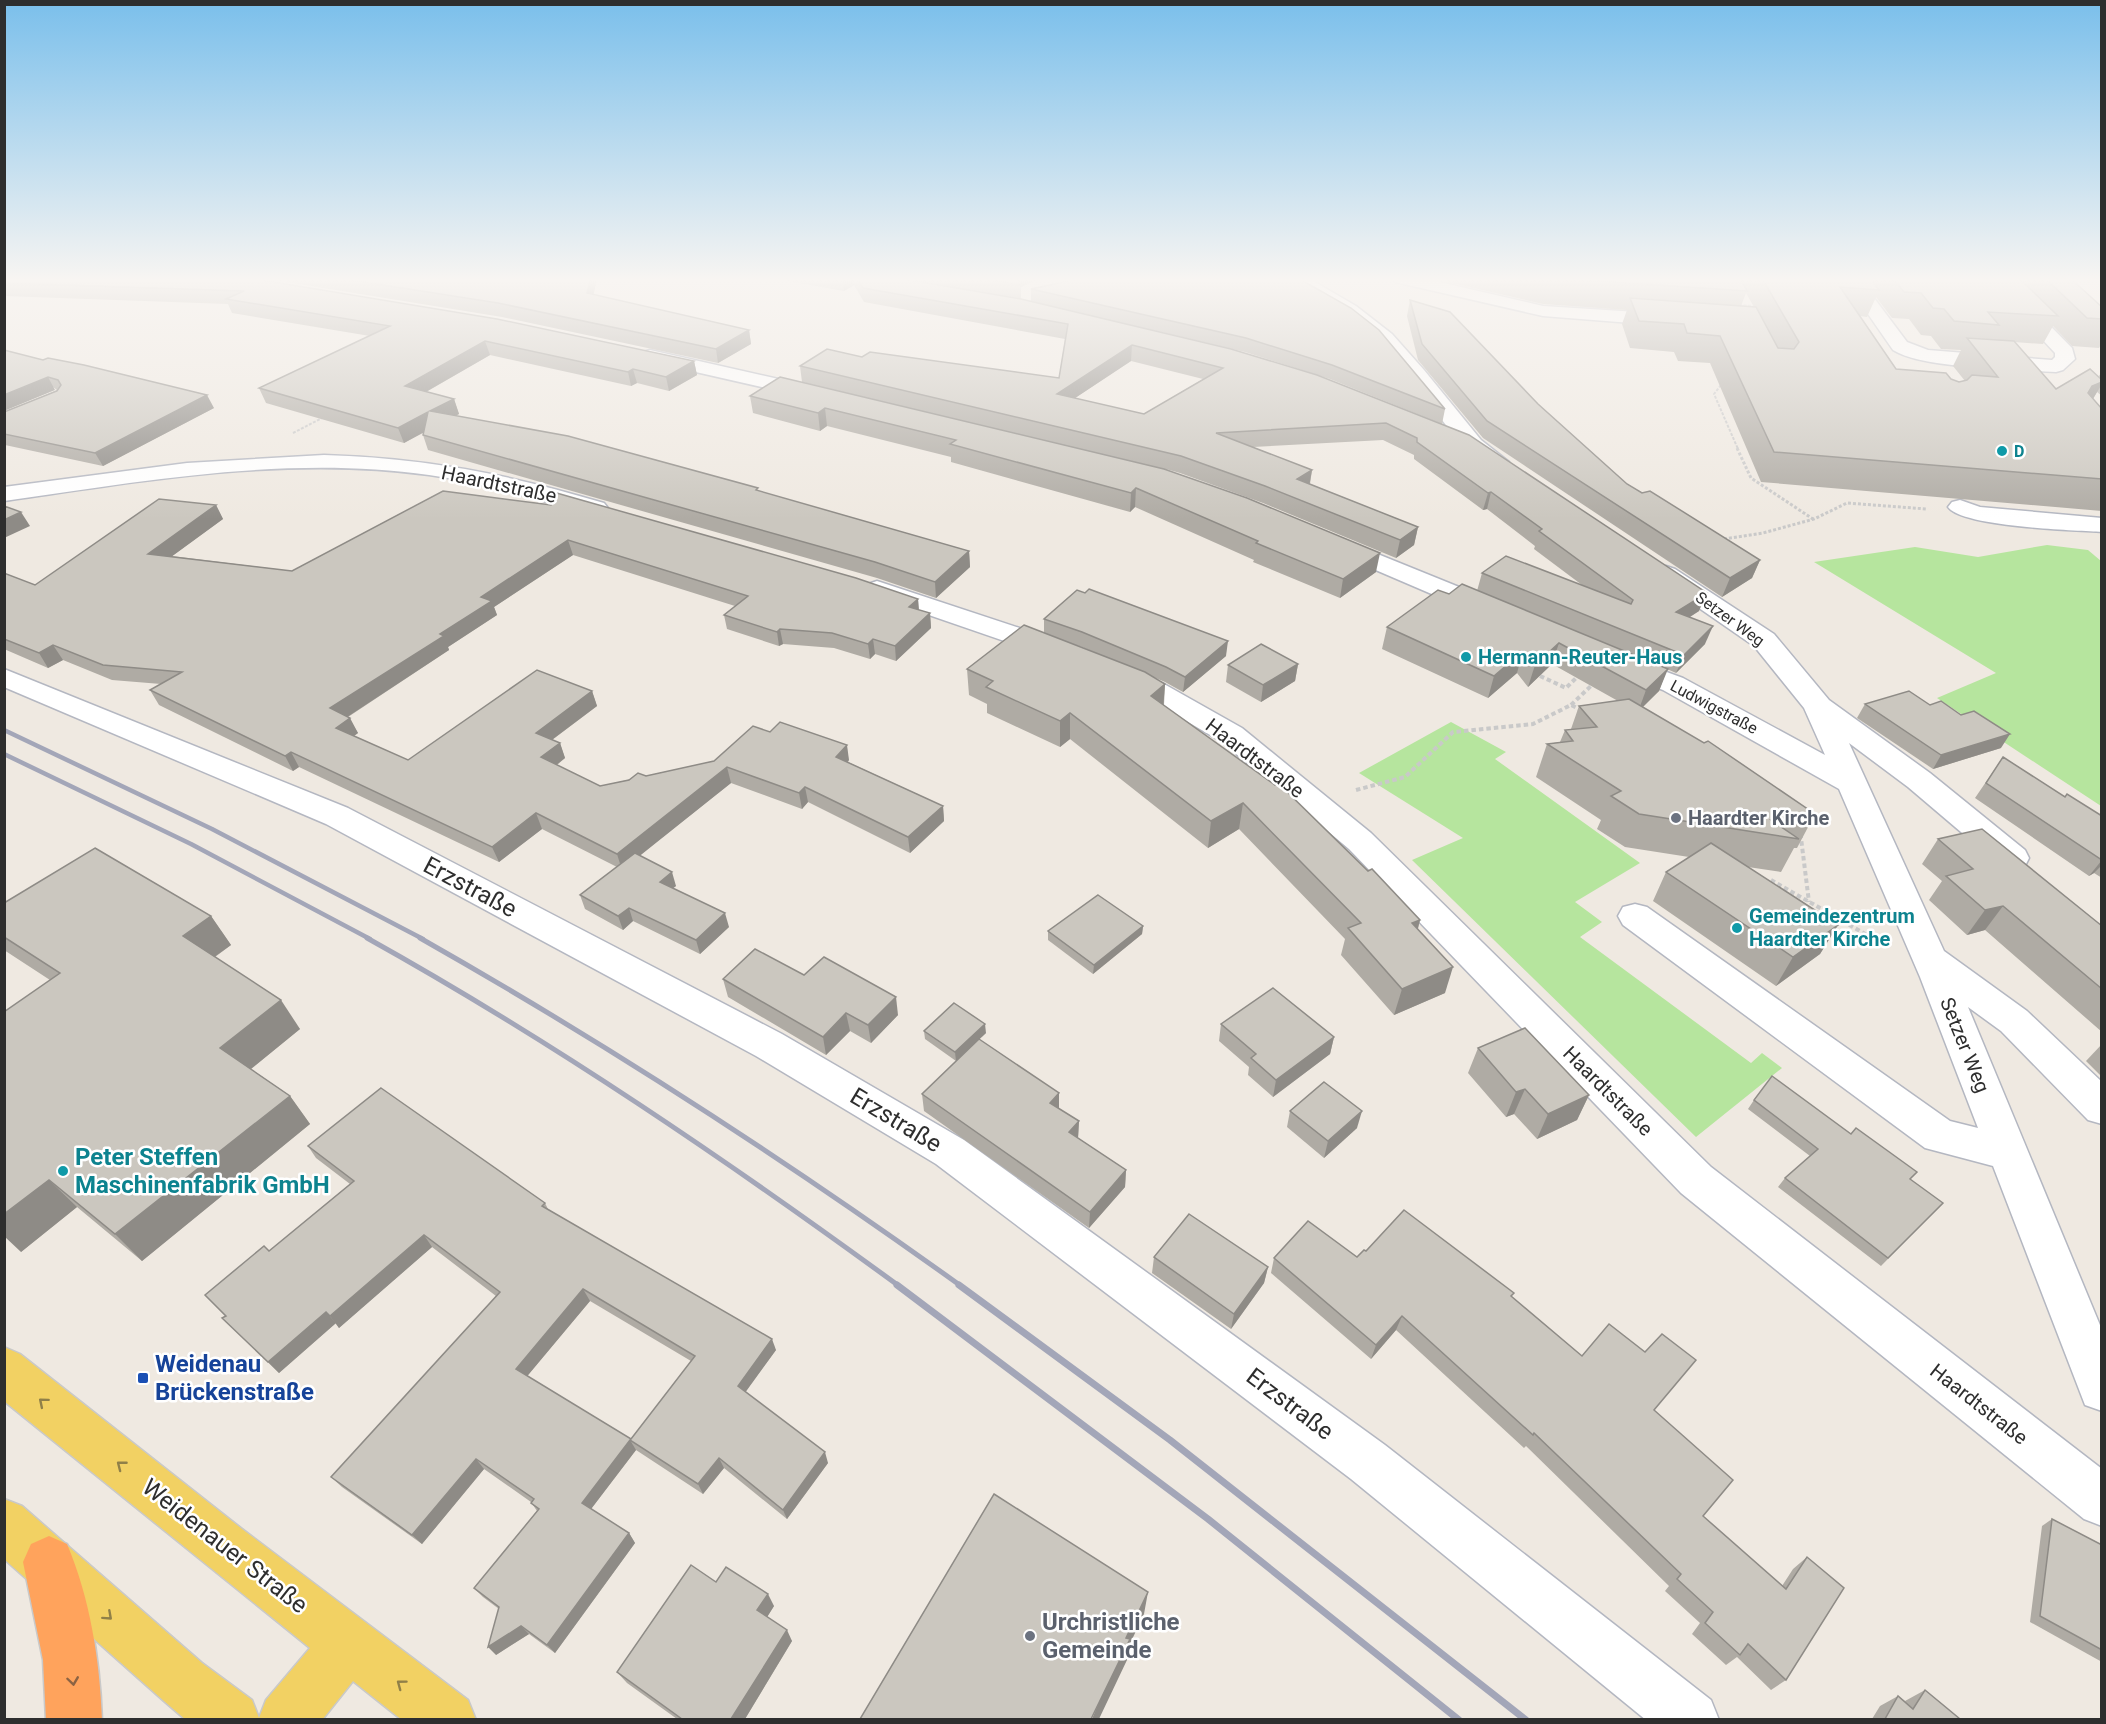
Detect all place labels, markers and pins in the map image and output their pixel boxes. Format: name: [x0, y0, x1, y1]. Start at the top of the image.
place label: D: [2014, 442, 2024, 461]
marker: D: [1995, 444, 2009, 458]
place label: Hermann-Reuter-Haus: [1478, 645, 1682, 669]
marker: Hermann-Reuter-Haus: [1459, 650, 1473, 664]
place label: Haardter Kirche: [1688, 806, 1830, 830]
marker: Haardter Kirche: [1669, 811, 1683, 825]
place label: Gemeindezentrum Haardter Kirche: [1749, 904, 1915, 951]
marker: Gemeindezentrum Haardter Kirche: [1730, 921, 1744, 935]
place label: Peter Steffen Maschinenfabrik GmbH: [75, 1143, 330, 1199]
marker: Peter Steffen Maschinenfabrik GmbH: [56, 1164, 70, 1178]
place label: Weidenau Brückenstraße: [155, 1350, 314, 1406]
marker: Weidenau Brückenstraße: [136, 1371, 150, 1385]
place label: Urchristliche Gemeinde: [1042, 1608, 1180, 1664]
marker: Urchristliche Gemeinde: [1023, 1629, 1037, 1643]

